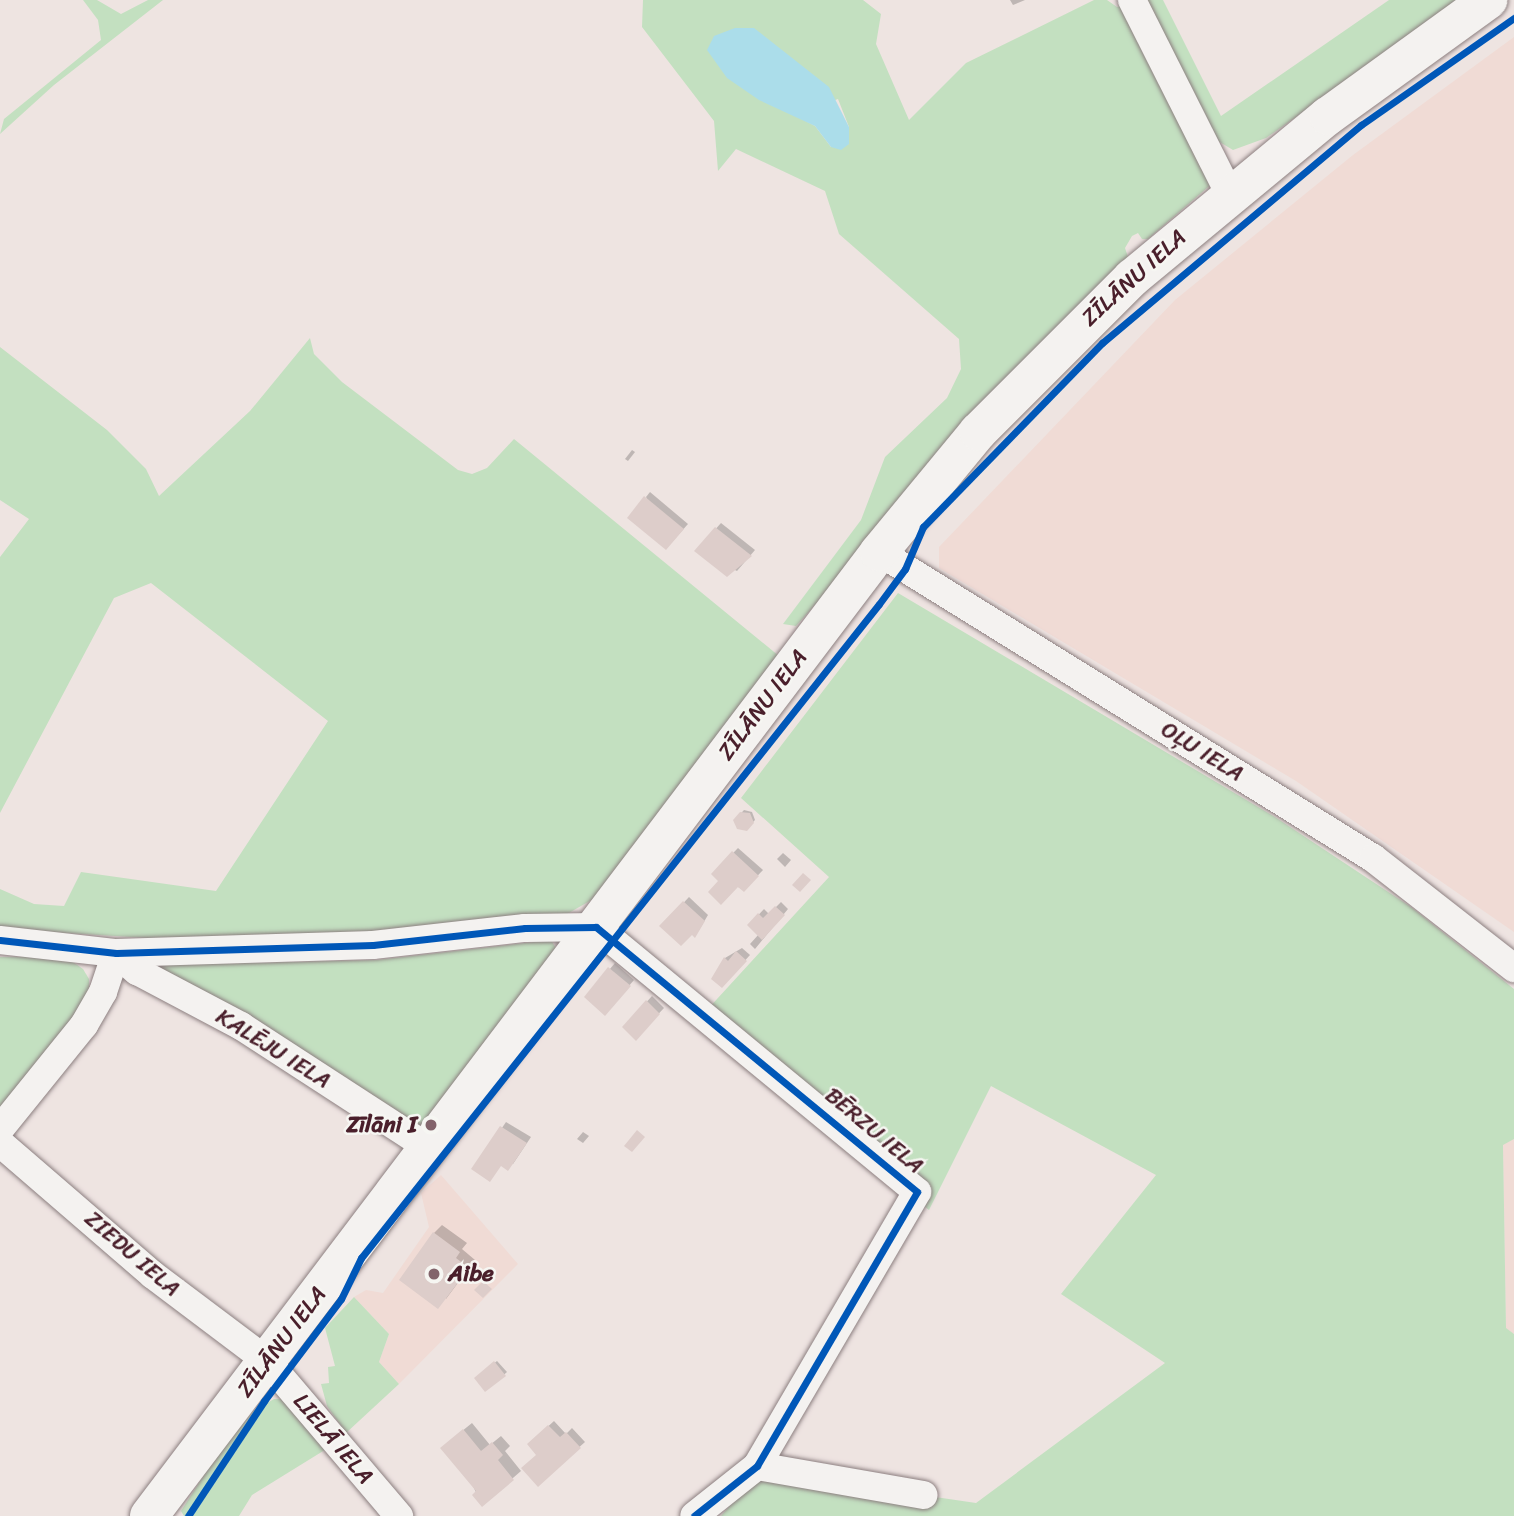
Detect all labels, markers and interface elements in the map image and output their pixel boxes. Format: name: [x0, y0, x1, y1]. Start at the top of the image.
street label: ZĪLĀNU IELA: [1075, 223, 1193, 333]
street label: ZĪLĀNU IELA: [712, 643, 814, 767]
street label: OĻU IELA: [1155, 715, 1249, 789]
street label: KALĒJU IELA: [210, 1002, 336, 1096]
street label: BĒRZU IELA: [818, 1081, 930, 1181]
place label: Zīlāni I: [346, 1111, 417, 1139]
marker: Zīlāni I: [423, 1117, 439, 1133]
street label: ZIEDU IELA: [79, 1205, 185, 1303]
place label: Aibe: [448, 1260, 494, 1288]
marker: Aibe: [426, 1266, 442, 1282]
street label: ZĪLĀNU IELA: [231, 1280, 333, 1404]
street label: LIELĀ IELA: [287, 1387, 379, 1491]

